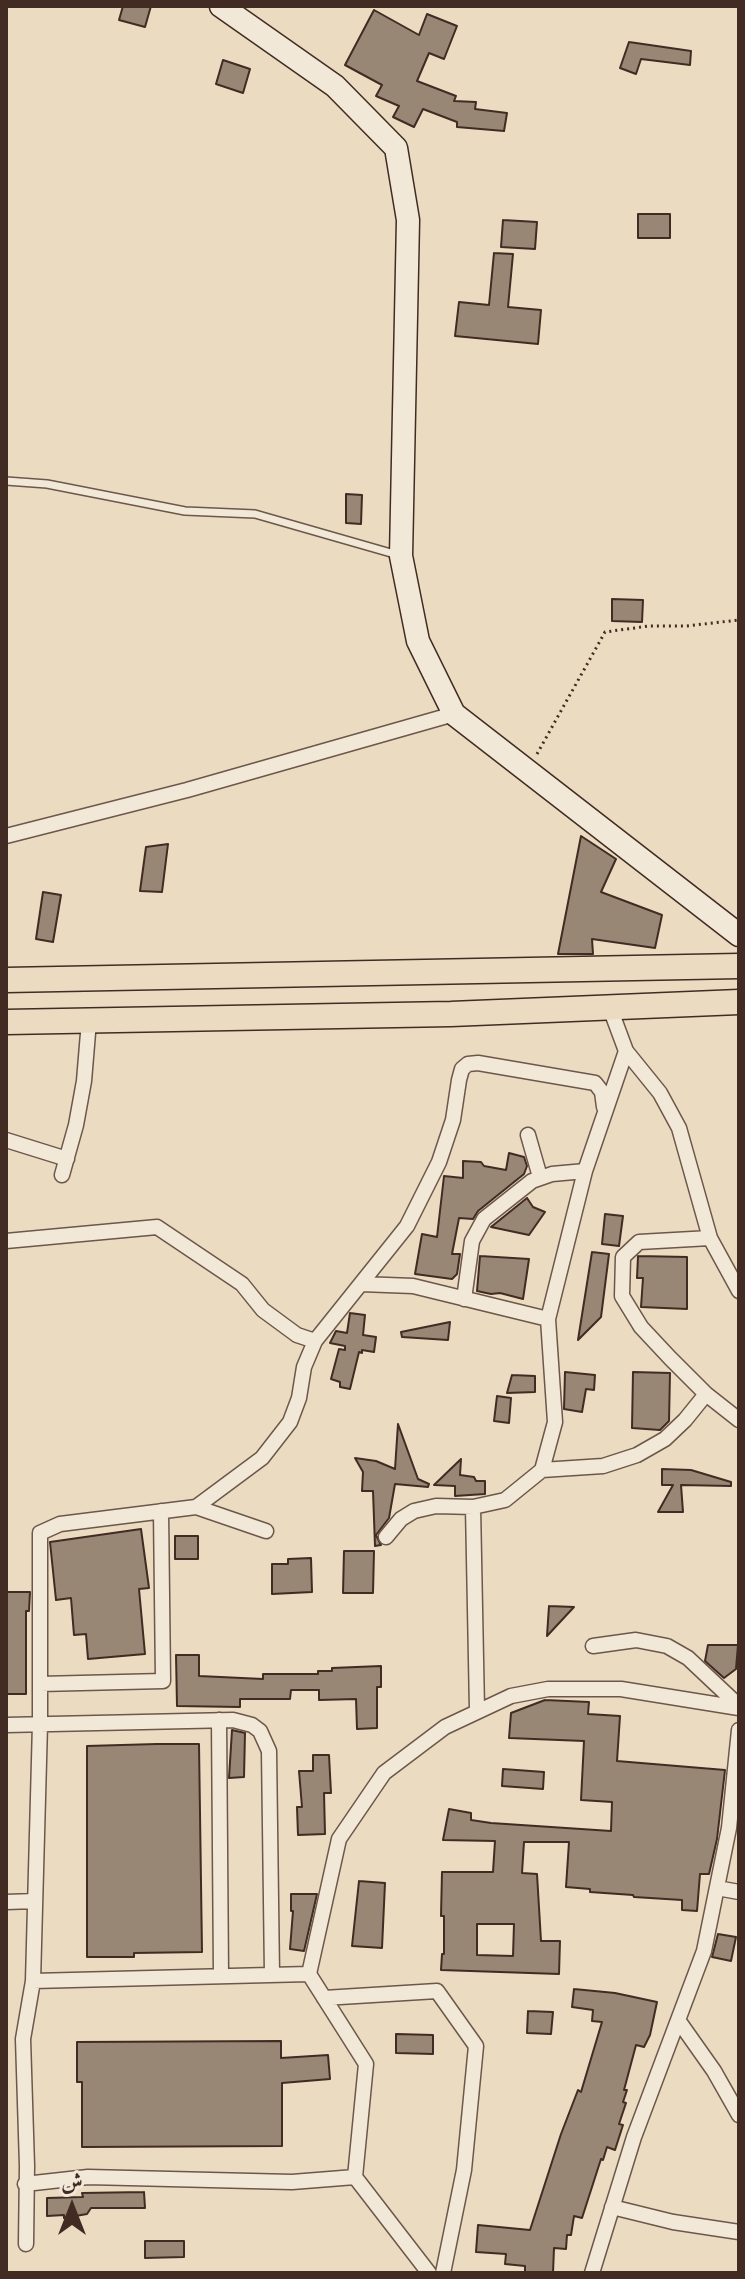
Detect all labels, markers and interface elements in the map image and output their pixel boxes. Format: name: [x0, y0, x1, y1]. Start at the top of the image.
north arrow: [32, 2167, 112, 2247]
text: ش: [61, 2169, 83, 2196]

